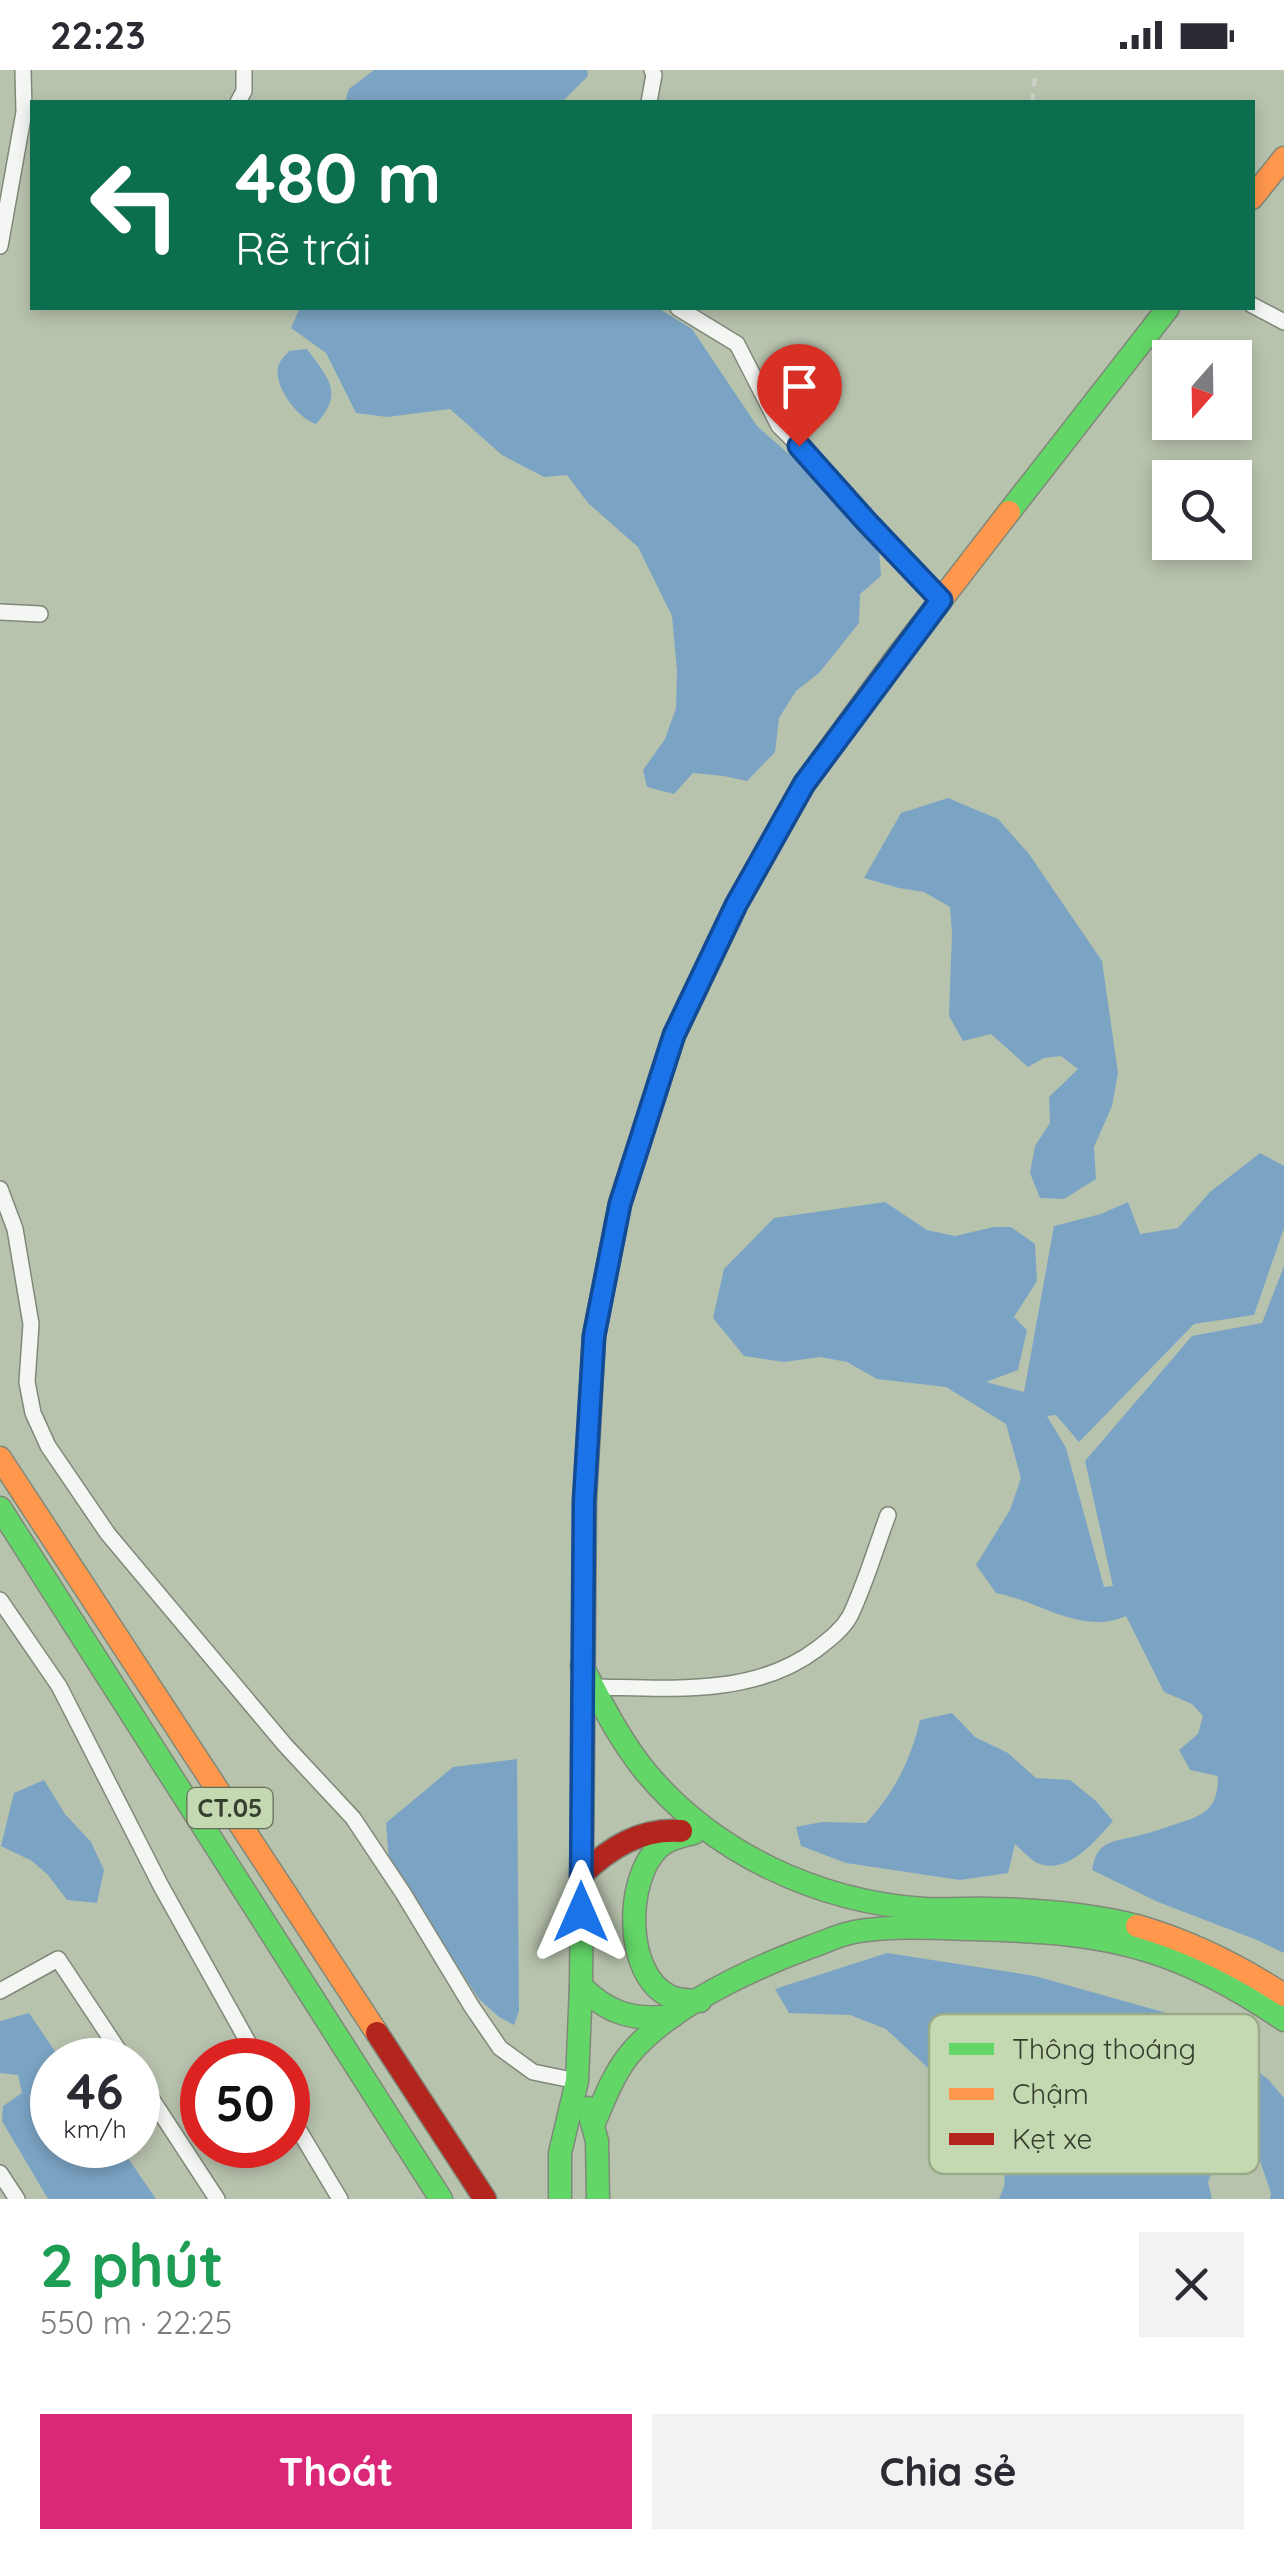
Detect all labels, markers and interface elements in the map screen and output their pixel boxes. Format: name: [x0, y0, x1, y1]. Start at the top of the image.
text: 22:23: [50, 11, 146, 59]
text: 480 m: [235, 133, 442, 221]
icon: left: [70, 140, 200, 270]
text: Rẽ trái: [235, 220, 372, 276]
north arrow: [1152, 340, 1252, 440]
map controls: [1152, 340, 1252, 560]
pin: [757, 344, 842, 447]
icon: arrive: [772, 359, 827, 414]
button: search: [1152, 460, 1252, 560]
road number: CT.05: [188, 1788, 272, 1828]
position arrow: [529, 1860, 633, 1964]
legend: [929, 2014, 1259, 2174]
text: Thông thoáng: [1012, 2031, 1196, 2066]
speed limit sign: 50: [180, 2038, 310, 2168]
text: 46: [66, 2059, 124, 2122]
text: Chậm: [1012, 2076, 1089, 2111]
text: km/h: [63, 2113, 127, 2144]
text: Kẹt xe: [1012, 2121, 1092, 2156]
text: 2 phút: [40, 2227, 224, 2302]
button: close: [1139, 2232, 1244, 2337]
text: 550 m · 22:25: [40, 2302, 232, 2342]
button: Thoát: [40, 2414, 632, 2529]
button: Chia sẻ: [652, 2414, 1244, 2529]

